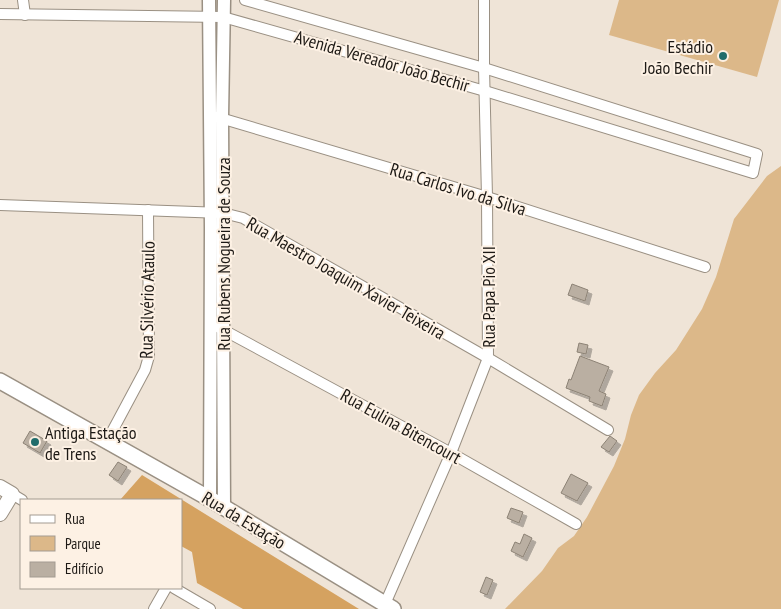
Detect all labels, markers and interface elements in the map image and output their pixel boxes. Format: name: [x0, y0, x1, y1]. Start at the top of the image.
street label: Avenida Vereador João Bechir: [292, 25, 472, 97]
place label: Estádio João Bechir: [642, 35, 713, 79]
marker: Estádio João Bechir: [717, 50, 729, 62]
street label: Rua Rubens Nogueira de Souza: [212, 157, 235, 351]
street label: Rua Carlos Ivo da Silva: [387, 157, 529, 221]
street label: Rua Maestro Joaquim Xavier Teixeira: [243, 212, 449, 344]
street label: Rua Silvério Ataulo: [134, 241, 160, 359]
street label: Rua Papa Pio XII: [477, 246, 500, 348]
street label: Rua Eulina Bitencourt: [337, 383, 465, 469]
place label: Antiga Estação de Trens: [45, 421, 137, 465]
marker: Antiga Estação de Trens: [29, 436, 41, 448]
street label: Rua da Estação: [198, 486, 290, 554]
legend: [20, 499, 182, 589]
text: Rua: [65, 509, 85, 528]
text: Parque: [65, 534, 101, 553]
text: Edifício: [65, 559, 103, 578]

